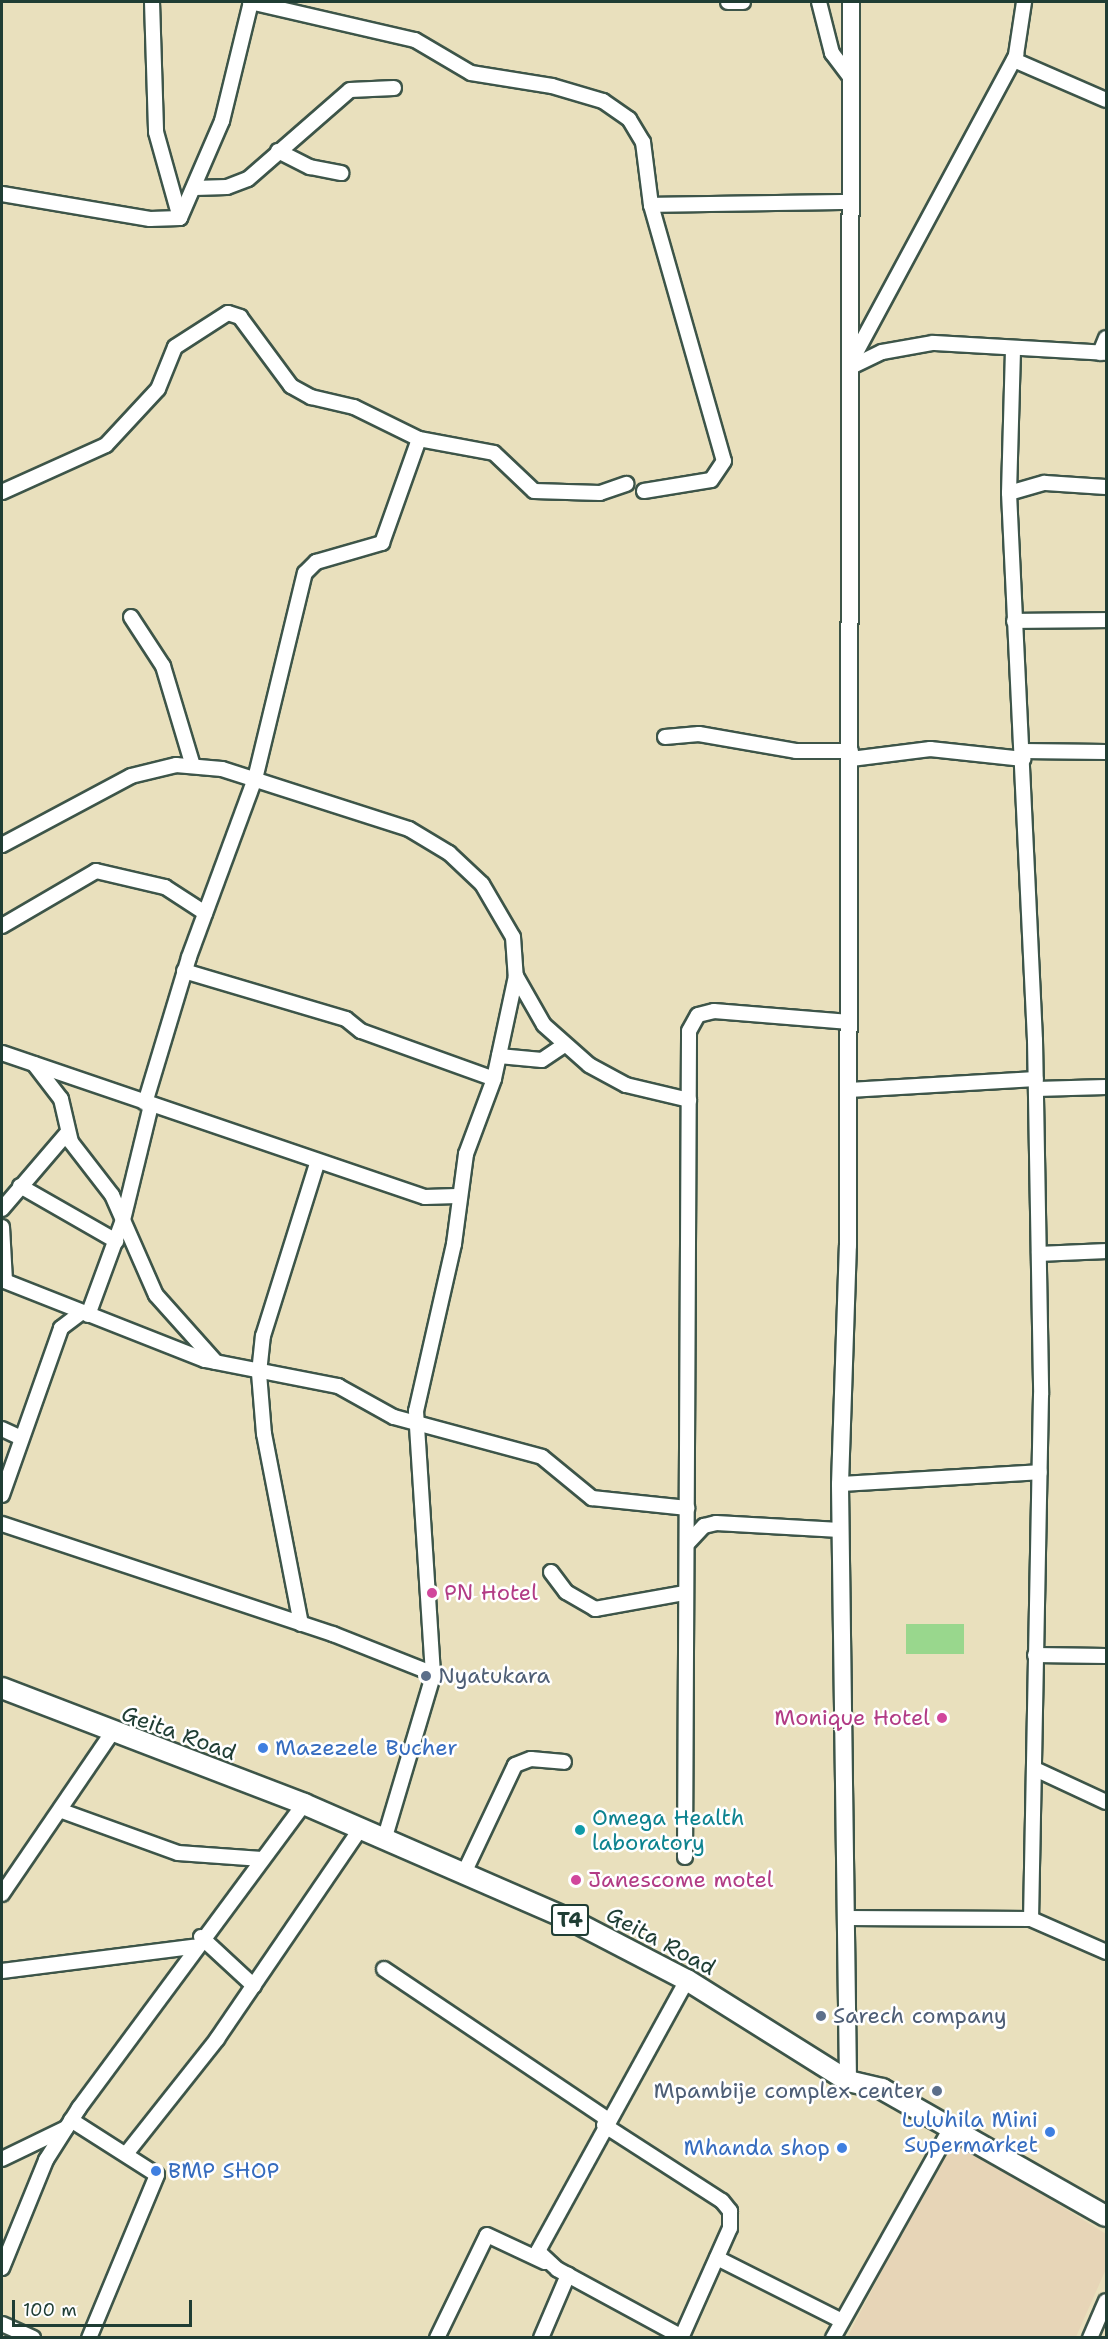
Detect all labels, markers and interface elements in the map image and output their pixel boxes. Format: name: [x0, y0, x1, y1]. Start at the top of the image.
place label: PN Hotel: [444, 1580, 538, 1606]
marker: PN Hotel: [425, 1586, 439, 1600]
place label: Nyatukara: [438, 1663, 550, 1689]
marker: Nyatukara: [419, 1669, 433, 1683]
street label: Geita Road: [118, 1700, 240, 1766]
place label: Monique Hotel: [774, 1705, 930, 1731]
marker: Monique Hotel: [935, 1711, 949, 1725]
place label: Mazezele Bucher: [275, 1735, 458, 1761]
marker: Mazezele Bucher: [256, 1741, 270, 1755]
place label: Omega Health laboratory: [592, 1804, 745, 1856]
marker: Omega Health laboratory: [573, 1823, 587, 1837]
place label: Janescome motel: [588, 1867, 773, 1893]
marker: Janescome motel: [569, 1873, 583, 1887]
street label: Geita Road: [602, 1901, 720, 1981]
road number: T4: [550, 1902, 590, 1938]
place label: Sarech company: [833, 2003, 1007, 2029]
marker: Sarech company: [814, 2009, 828, 2023]
place label: Mpambije complex center: [654, 2078, 925, 2104]
marker: Mpambije complex center: [930, 2084, 944, 2098]
place label: Luluhila Mini Supermarket: [901, 2106, 1038, 2158]
marker: Luluhila Mini Supermarket: [1043, 2125, 1057, 2139]
place label: Mhanda shop: [684, 2135, 830, 2161]
marker: Mhanda shop: [835, 2141, 849, 2155]
place label: BMP SHOP: [168, 2158, 279, 2184]
marker: BMP SHOP: [149, 2164, 163, 2178]
scale bar: [15, 2288, 195, 2326]
text: 100 m: [23, 2298, 77, 2322]

